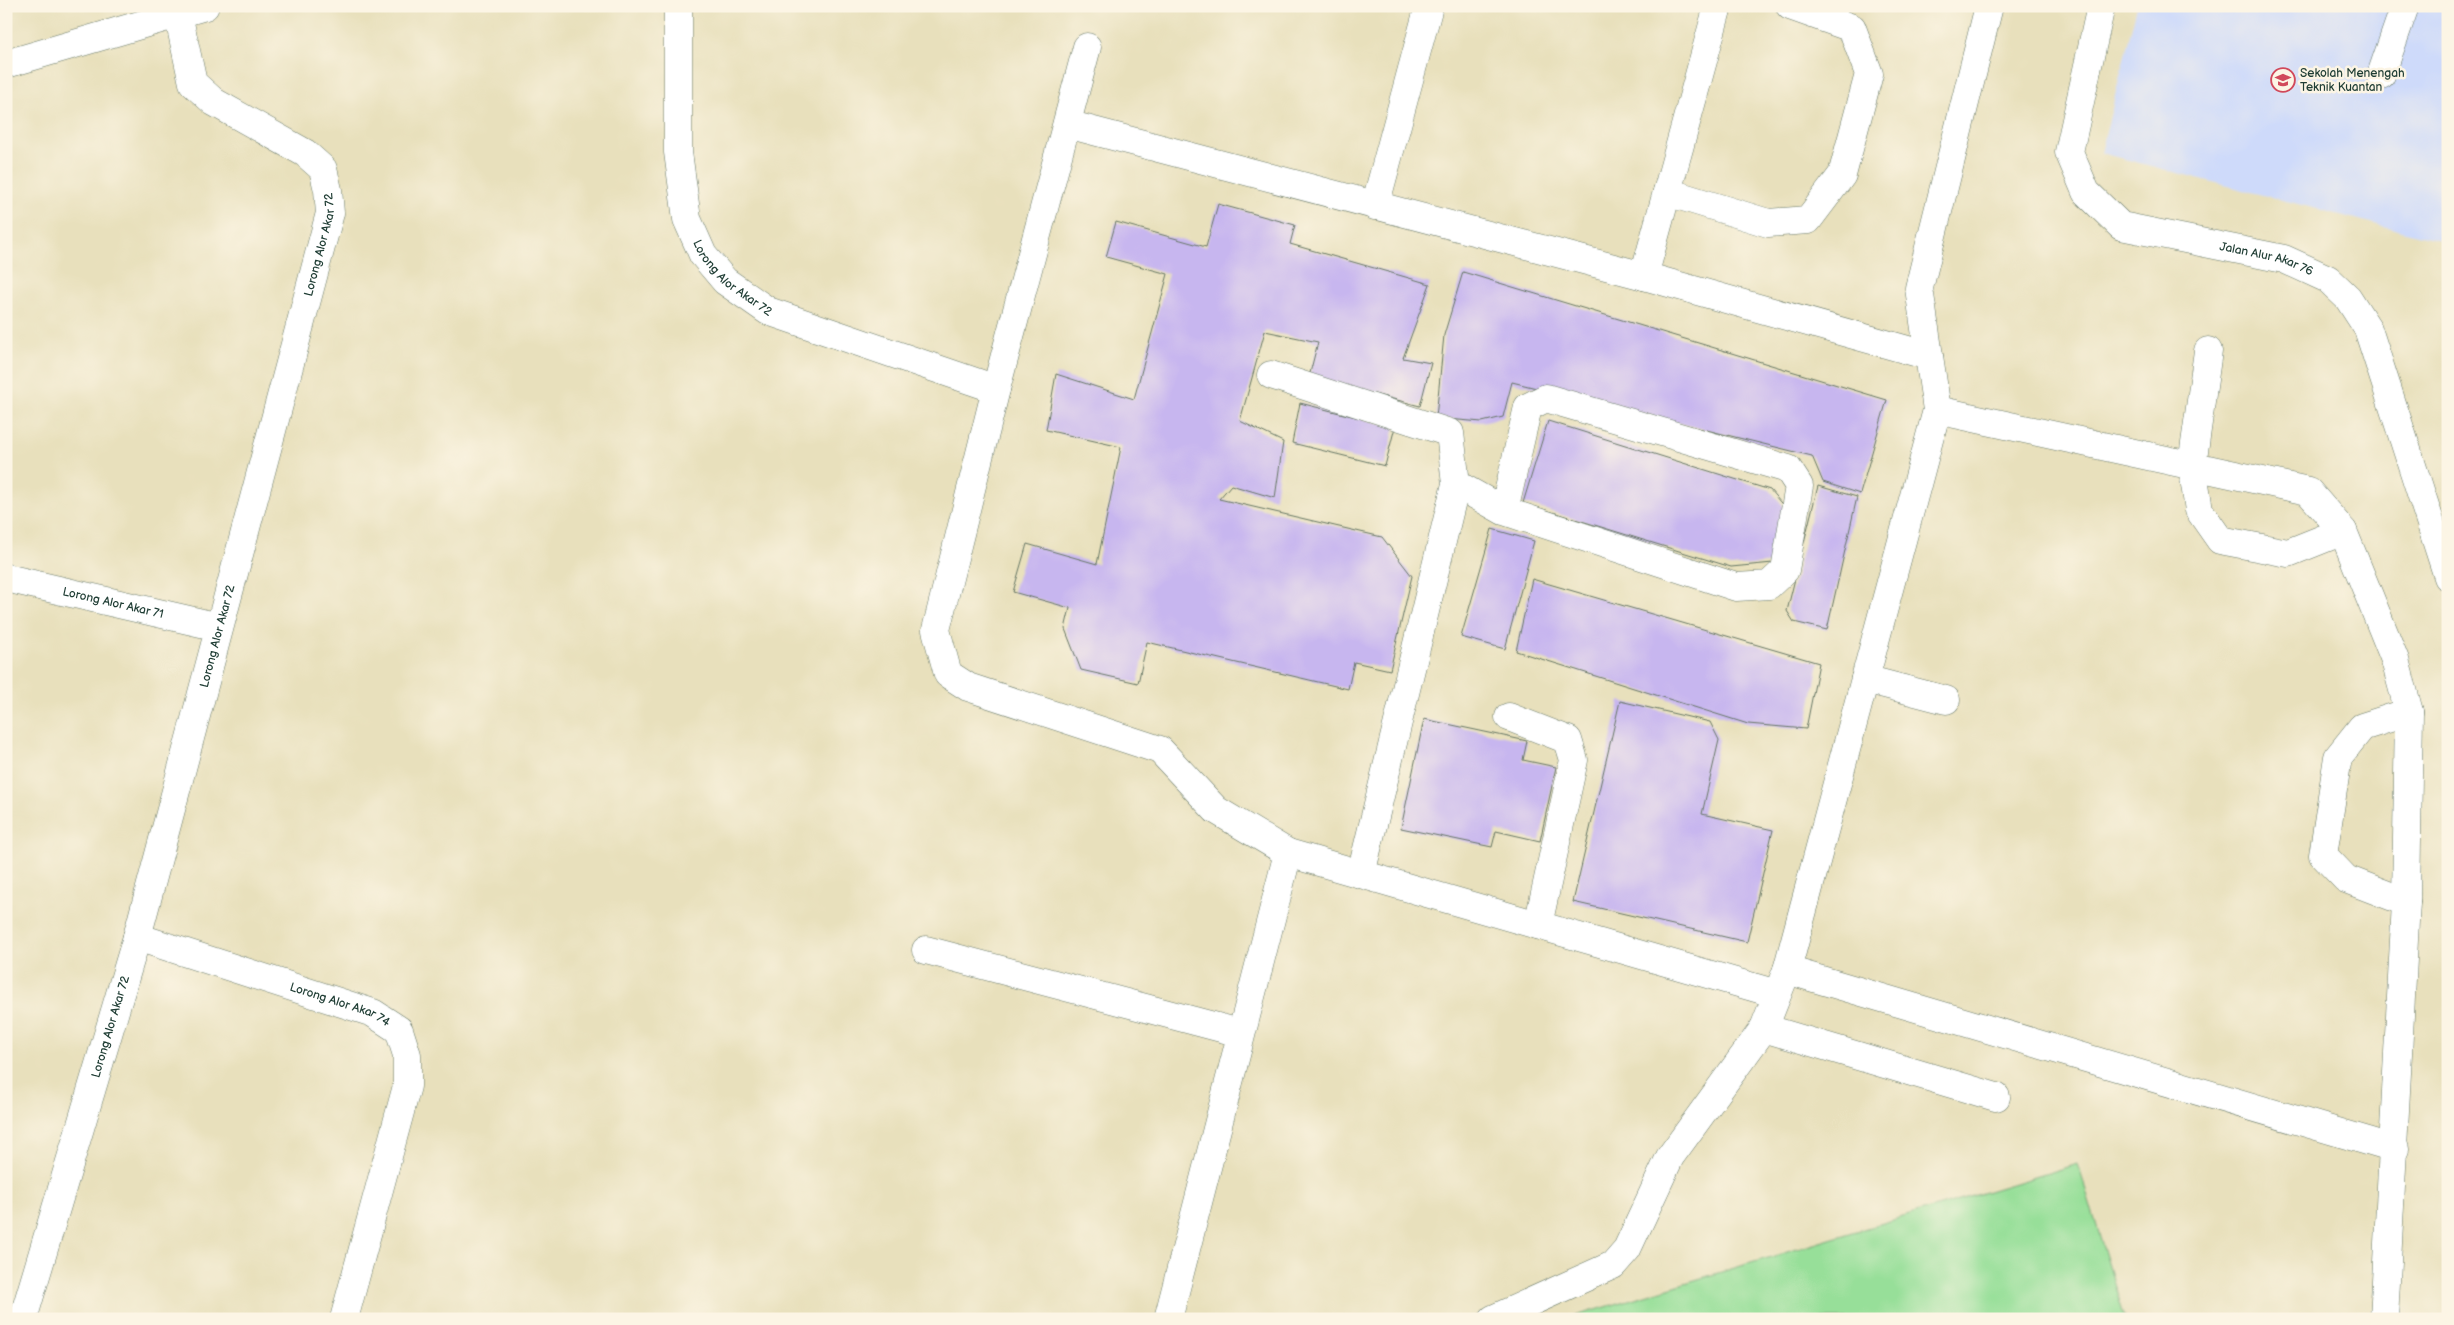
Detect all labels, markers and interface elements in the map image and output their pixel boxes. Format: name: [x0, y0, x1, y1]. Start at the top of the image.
place label: Sekolah Menengah Teknik Kuantan: [2300, 66, 2405, 95]
school or university icon: Sekolah Menengah Teknik Kuantan: [2270, 67, 2296, 93]
street label: Lorong Alor Akar 72: [301, 192, 338, 298]
street label: Lorong Alor Akar 72: [690, 237, 775, 319]
street label: Jalan Alur Akar 76: [2218, 239, 2316, 279]
street label: Lorong Alor Akar 72: [196, 583, 238, 689]
street label: Lorong Alor Akar 71: [61, 584, 165, 622]
street label: Lorong Alor Akar 72: [88, 974, 133, 1080]
street label: Lorong Alor Akar 74: [288, 979, 394, 1030]

